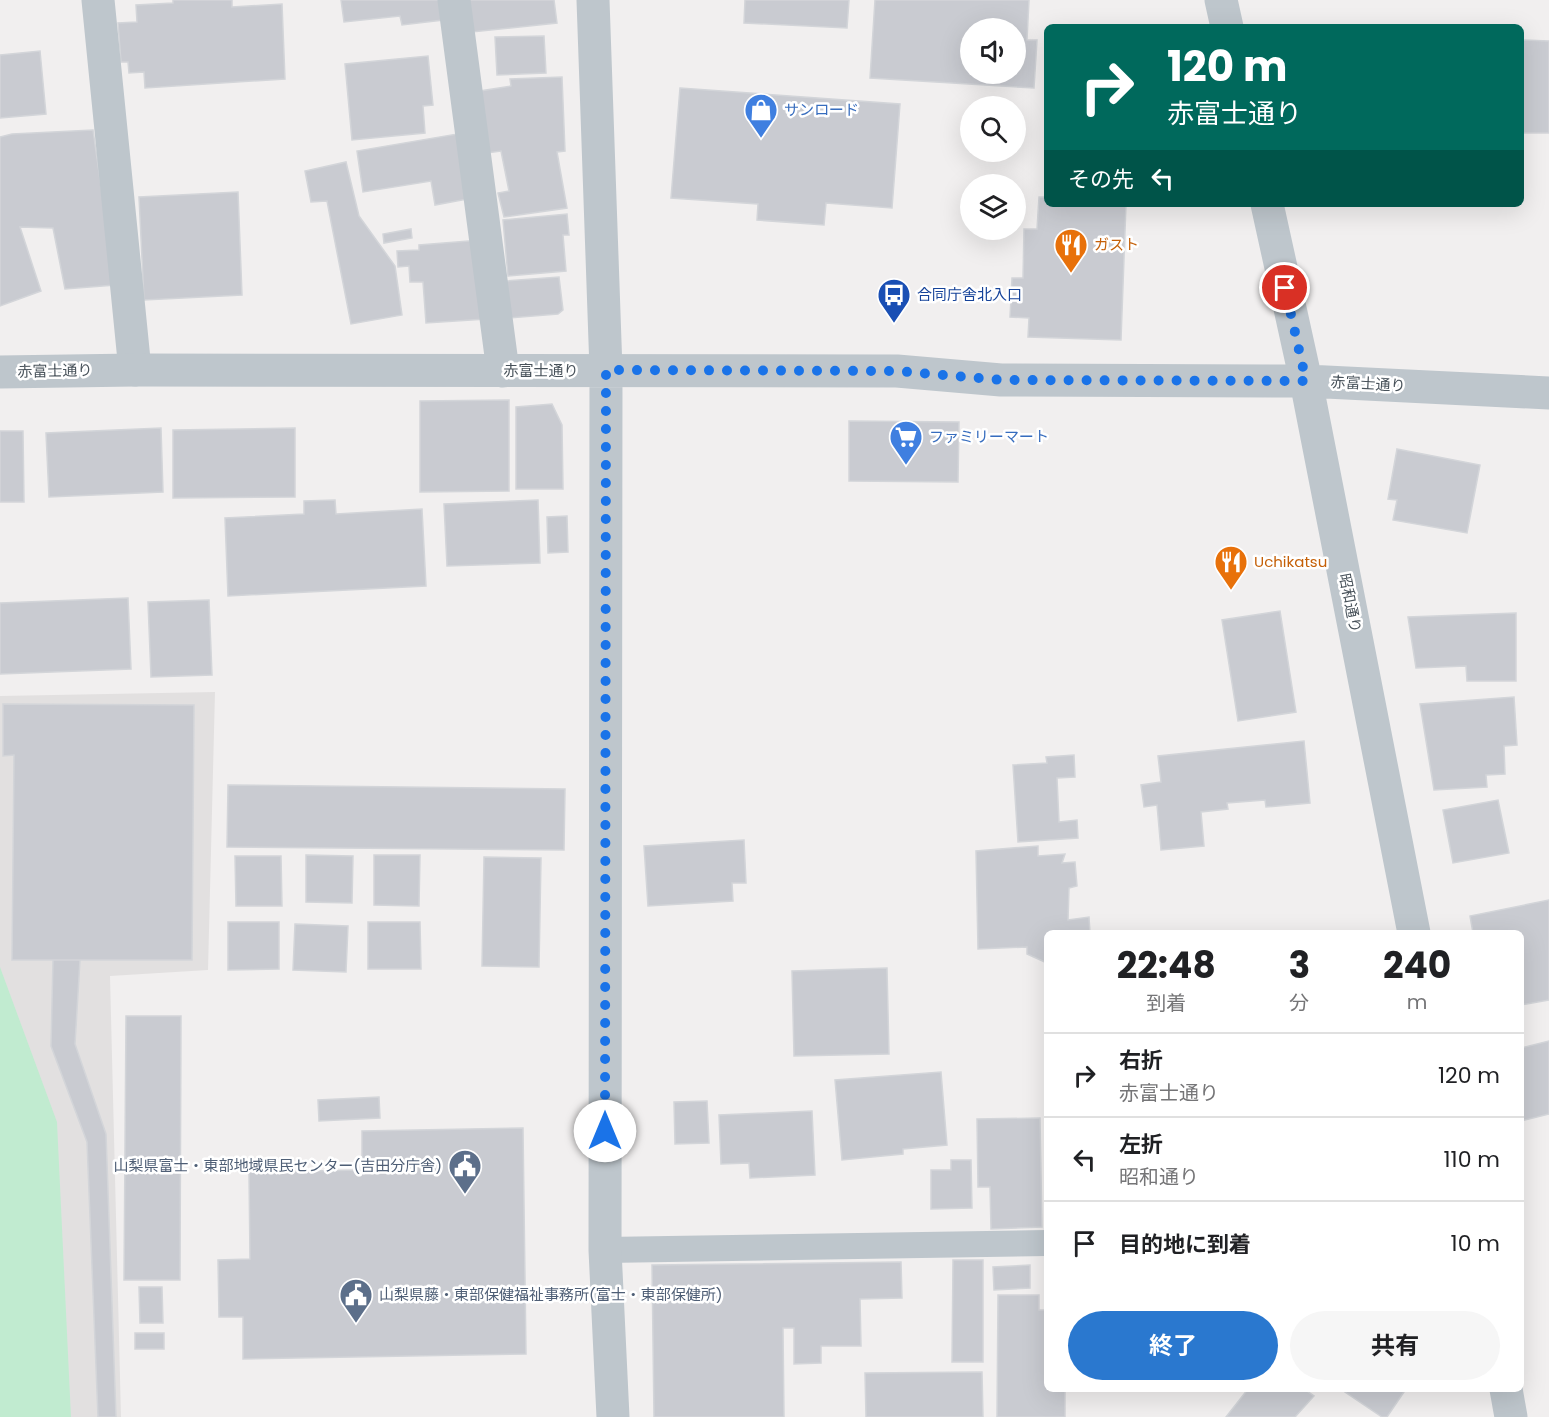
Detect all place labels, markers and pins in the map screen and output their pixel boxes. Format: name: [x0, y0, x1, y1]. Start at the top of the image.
shop icon: サンロード: [743, 92, 779, 139]
place label: サンロード: [784, 99, 859, 120]
restaurant icon: ガスト: [1053, 227, 1089, 274]
place label: ガスト: [1094, 234, 1139, 255]
pin: [1259, 262, 1310, 313]
bus stop icon: 合同庁舎北入口: [876, 277, 912, 324]
place label: 合同庁舎北入口: [917, 284, 1022, 305]
supermarket icon: ファミリーマート: [888, 419, 924, 466]
place label: ファミリーマート: [929, 426, 1049, 447]
restaurant icon: Uchikatsu: [1213, 544, 1249, 591]
place label: Uchikatsu: [1254, 551, 1327, 572]
public building icon: 山梨県富士・東部地域県民センター(吉田分庁舎): [447, 1148, 483, 1195]
place label: 山梨県富士・東部地域県民センター(吉田分庁舎): [113, 1155, 442, 1176]
public building icon: 山梨県藤・東部保健福祉事務所(富士・東部保健所): [338, 1277, 374, 1324]
place label: 山梨県藤・東部保健福祉事務所(富士・東部保健所): [379, 1284, 723, 1305]

